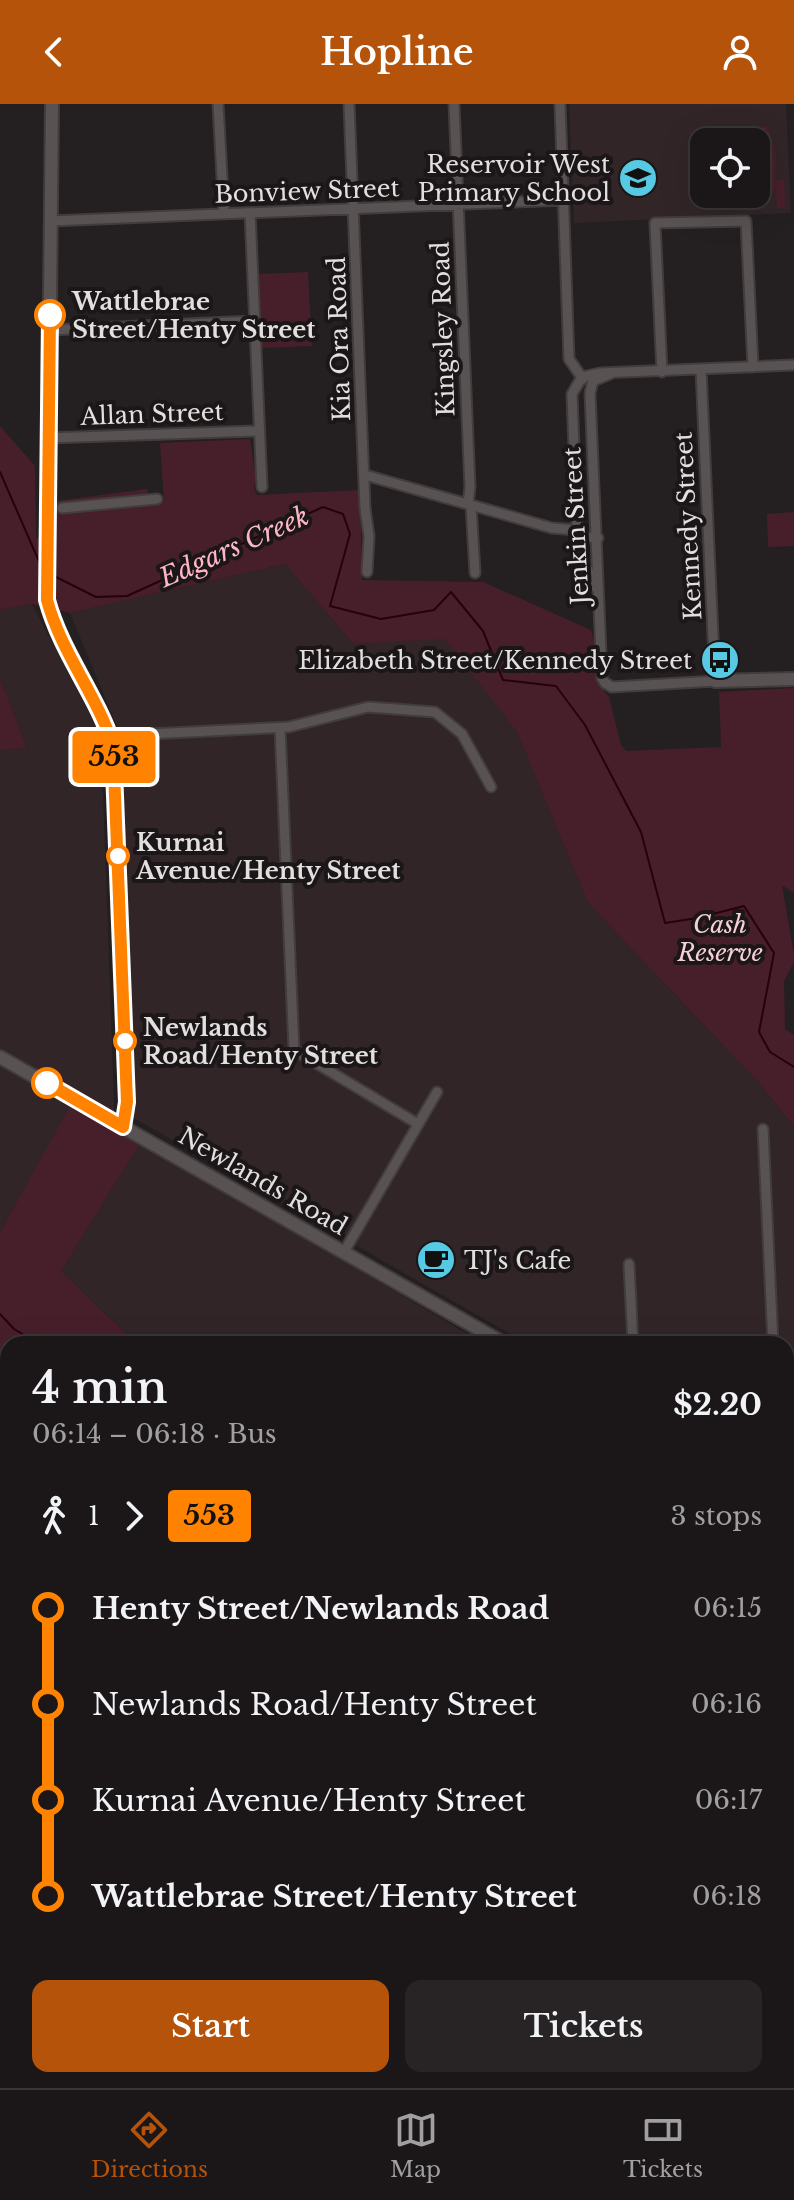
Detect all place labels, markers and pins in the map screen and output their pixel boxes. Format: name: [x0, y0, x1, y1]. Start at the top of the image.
place label: Reservoir West Primary School: [418, 150, 610, 207]
school or university icon: Reservoir West Primary School: [617, 157, 659, 199]
place label: Wattlebrae Street/Henty Street: [71, 287, 316, 344]
marker: Wattlebrae Street/Henty Street: [35, 300, 65, 330]
bus stop icon: Elizabeth Street/Kennedy Street: [699, 639, 741, 681]
place label: Elizabeth Street/Kennedy Street: [298, 646, 692, 675]
place label: Kurnai Avenue/Henty Street: [135, 828, 401, 885]
marker: Kurnai Avenue/Henty Street: [107, 845, 129, 867]
place label: Newlands Road/Henty Street: [143, 1013, 379, 1070]
marker: Newlands Road/Henty Street: [114, 1030, 136, 1052]
unlabelled marker: [32, 1068, 62, 1098]
cafe icon: TJ's Cafe: [415, 1239, 457, 1281]
place label: TJ's Cafe: [464, 1246, 571, 1275]

